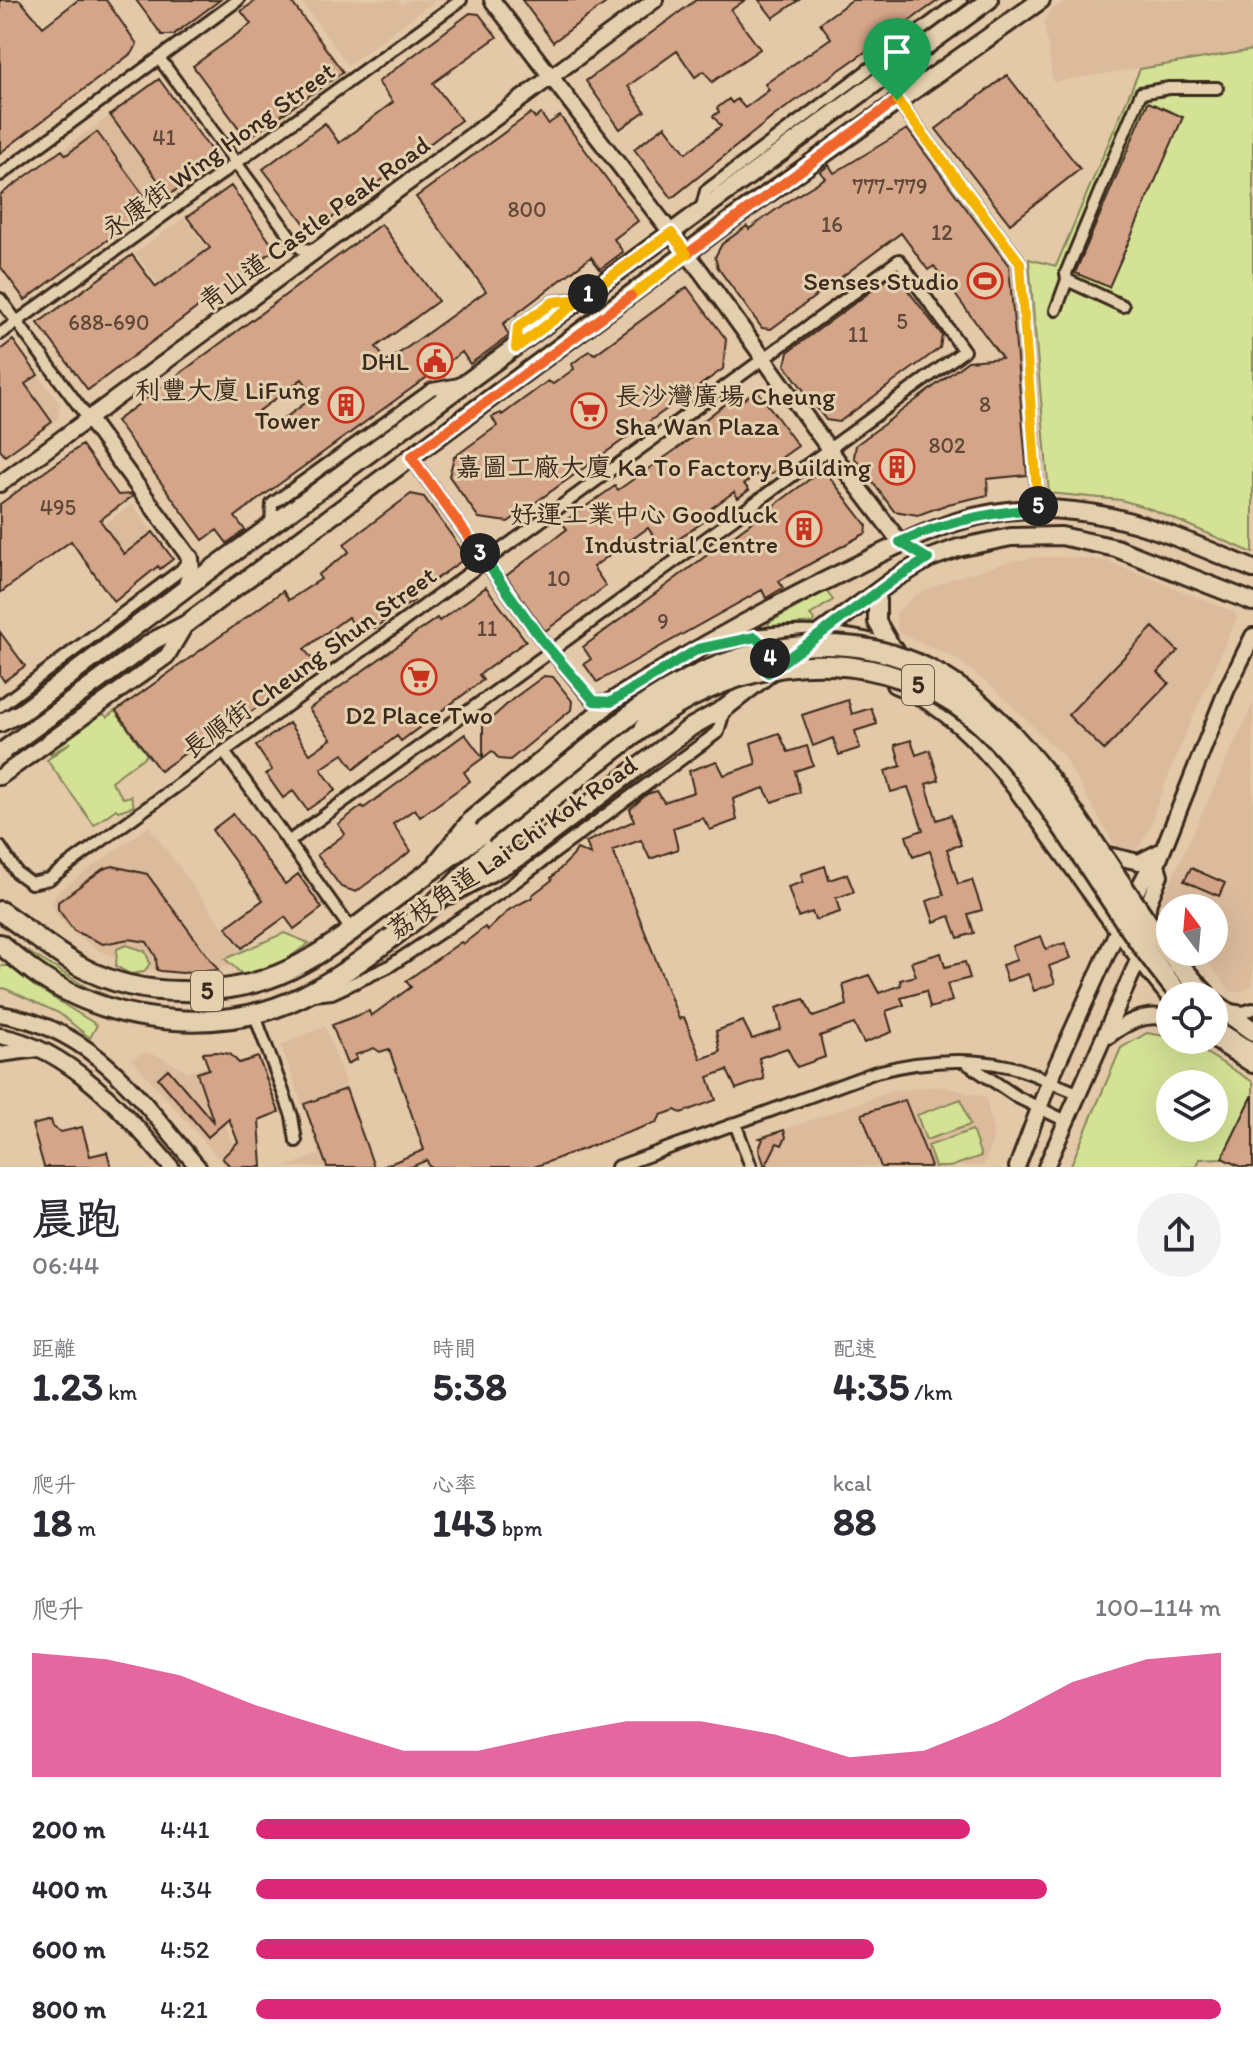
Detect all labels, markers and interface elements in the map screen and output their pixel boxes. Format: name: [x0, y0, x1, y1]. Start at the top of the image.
pin: [863, 18, 931, 100]
icon: arrive: [875, 30, 919, 74]
street label: 永康街 Wing Hong Street: [95, 54, 341, 245]
house number: 41: [152, 124, 176, 151]
street label: 青山道 Castle Peak Road: [192, 128, 436, 318]
house number: 777-779: [853, 173, 927, 200]
house number: 800: [507, 196, 547, 223]
house number: 16: [821, 211, 843, 238]
house number: 12: [931, 219, 953, 246]
sports icon: Senses Studio: [966, 262, 1004, 300]
place label: Senses Studio: [803, 265, 959, 297]
pin: 1: [568, 274, 608, 314]
text: 1: [583, 280, 593, 307]
house number: 5: [896, 308, 908, 335]
house number: 688-690: [68, 309, 150, 336]
house number: 11: [848, 321, 868, 348]
public building icon: DHL: [416, 342, 454, 380]
place label: DHL: [361, 345, 409, 377]
place label: 利豐大廈 LiFung Tower: [135, 374, 321, 436]
place label: 長沙灣廣場 Cheung Sha Wan Plaza: [615, 380, 836, 442]
building icon: 利豐大廈 LiFung Tower: [327, 386, 365, 424]
house number: 8: [979, 391, 991, 418]
supermarket icon: 長沙灣廣場 Cheung Sha Wan Plaza: [570, 392, 608, 430]
house number: 802: [928, 432, 966, 459]
building icon: 嘉圖工廠大廈 Ka To Factory Building: [878, 448, 916, 486]
place label: 嘉圖工廠大廈 Ka To Factory Building: [456, 451, 872, 483]
pin: 5: [1018, 486, 1058, 526]
text: 5: [1032, 492, 1044, 519]
house number: 495: [40, 494, 76, 521]
place label: 好運工業中心 Goodluck Industrial Centre: [510, 498, 779, 560]
building icon: 好運工業中心 Goodluck Industrial Centre: [785, 510, 823, 548]
pin: 3: [460, 533, 500, 573]
text: 3: [474, 539, 486, 566]
street label: 長順街 Cheung Shun Street: [176, 559, 442, 765]
house number: 10: [547, 565, 571, 592]
house number: 9: [657, 608, 669, 635]
house number: 11: [477, 615, 497, 642]
pin: 4: [750, 638, 790, 678]
text: 4: [763, 644, 777, 671]
supermarket icon: D2 Place Two: [400, 658, 438, 696]
road number: 5: [902, 665, 934, 705]
place label: D2 Place Two: [345, 699, 493, 731]
street label: 荔枝角道 Lai Chi Kok Road: [381, 748, 643, 946]
north arrow: [1156, 894, 1228, 966]
map controls: [1156, 894, 1228, 1142]
road number: 5: [191, 971, 223, 1011]
button: locate: [1156, 982, 1228, 1054]
button: layers: [1156, 1070, 1228, 1142]
text: 晨跑: [32, 1192, 120, 1245]
button: share: [1137, 1193, 1221, 1277]
text: 06:44: [32, 1249, 99, 1281]
text: 距離: [32, 1335, 76, 1362]
text: 時間: [432, 1335, 476, 1362]
text: 配速: [833, 1335, 877, 1362]
text: 1.23: [32, 1362, 103, 1410]
text: 5:38: [432, 1362, 507, 1410]
text: 4:35: [833, 1362, 909, 1410]
text: km: [103, 1379, 137, 1406]
text: /km: [909, 1379, 953, 1406]
text: kcal: [833, 1470, 872, 1497]
text: 爬升: [32, 1471, 76, 1498]
text: 心率: [432, 1471, 476, 1498]
text: 88: [833, 1497, 877, 1545]
text: 18: [32, 1498, 72, 1546]
text: 143: [432, 1498, 497, 1546]
text: m: [72, 1515, 96, 1542]
text: bpm: [497, 1515, 543, 1542]
text: 100–114 m: [1095, 1591, 1221, 1623]
text: 爬升: [32, 1593, 84, 1625]
text: 200 m: [32, 1813, 105, 1845]
text: 4:41: [160, 1813, 210, 1845]
text: 400 m: [32, 1873, 107, 1905]
text: 4:34: [160, 1873, 212, 1905]
text: 600 m: [32, 1933, 106, 1965]
text: 4:52: [160, 1933, 209, 1965]
text: 800 m: [32, 1993, 106, 2025]
text: 4:21: [160, 1993, 208, 2025]

